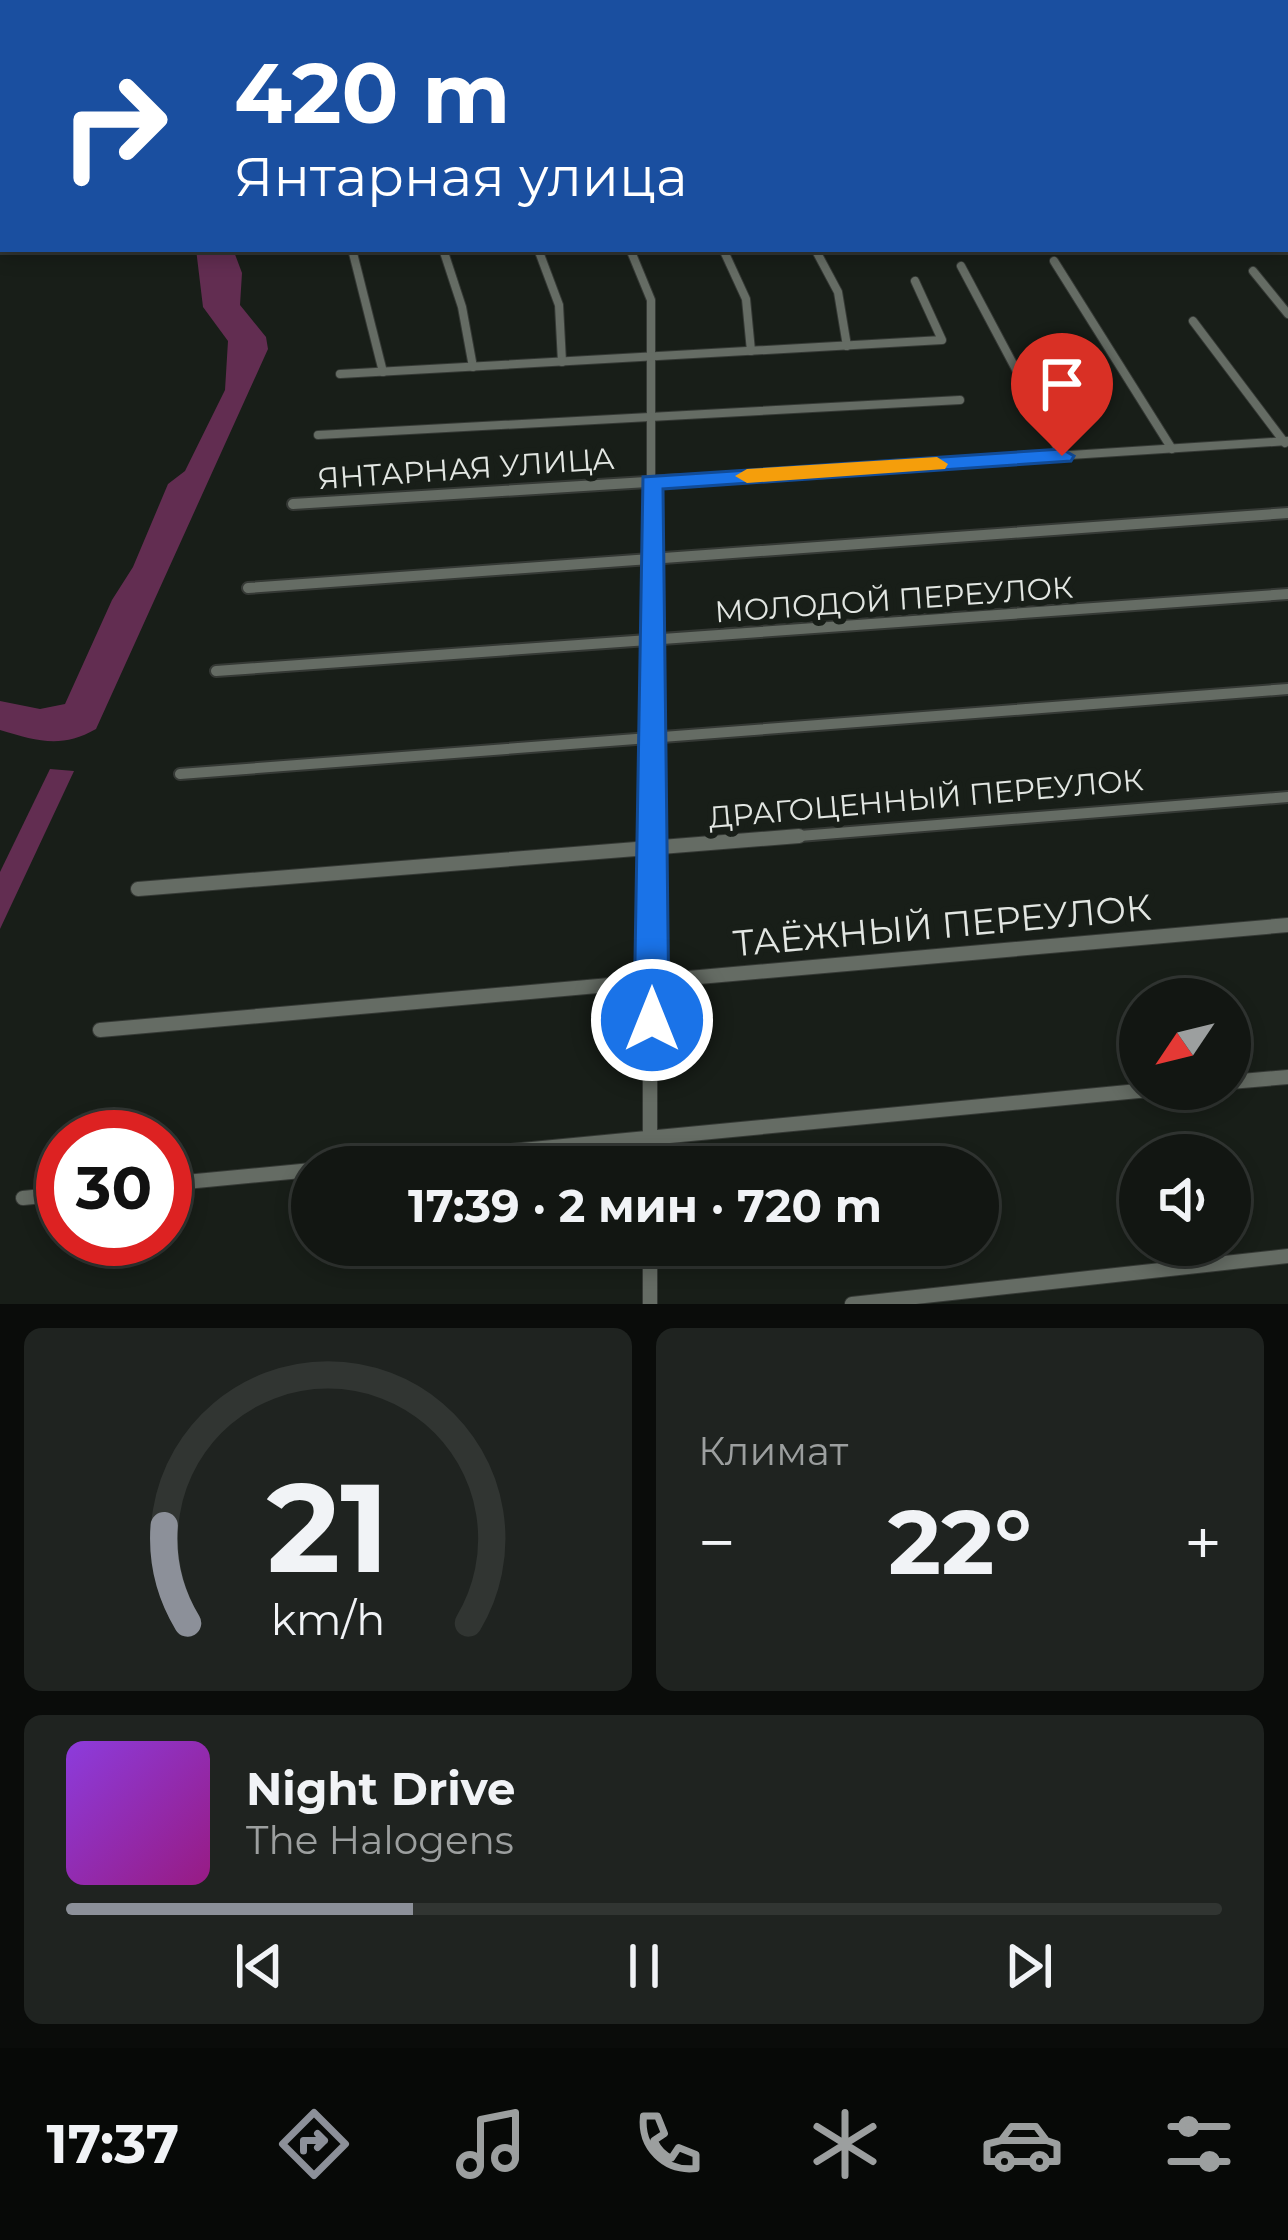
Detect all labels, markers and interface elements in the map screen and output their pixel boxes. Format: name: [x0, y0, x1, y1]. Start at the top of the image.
text: 420 m: [234, 42, 510, 144]
icon: right: [36, 48, 192, 204]
text: Янтарная улица: [234, 144, 687, 210]
pin: [1011, 333, 1113, 456]
icon: arrive: [1029, 351, 1095, 417]
street label: ЯНТАРНАЯ УЛИЦА: [316, 440, 616, 497]
street label: МОЛОДОЙ ПЕРЕУЛОК: [714, 569, 1074, 630]
street label: ДРАГОЦЕННЫЙ ПЕРЕУЛОК: [707, 761, 1145, 836]
street label: ТАЁЖНЫЙ ПЕРЕУЛОК: [731, 885, 1153, 965]
position arrow: [589, 957, 715, 1083]
north arrow: [1119, 978, 1251, 1110]
map controls: [1119, 978, 1251, 1266]
speed limit sign: 30: [36, 1110, 192, 1266]
button: sound: [1119, 1134, 1251, 1266]
text: 17:39 · 2 мин · 720 m: [408, 1178, 882, 1233]
text: Климат: [698, 1427, 848, 1475]
text: 21: [267, 1451, 389, 1603]
text: 22°: [888, 1487, 1032, 1597]
text: −: [698, 1502, 736, 1583]
text: +: [1184, 1502, 1222, 1583]
text: km/h: [271, 1592, 385, 1645]
text: Night Drive: [246, 1761, 515, 1816]
text: The Halogens: [246, 1816, 514, 1864]
icon: previous: [226, 1933, 292, 1999]
icon: pause: [611, 1933, 677, 1999]
icon: next: [996, 1933, 1062, 1999]
icon: directions: [272, 2102, 356, 2186]
icon: music: [449, 2102, 533, 2186]
icon: phone: [626, 2102, 710, 2186]
icon: climate: [803, 2102, 887, 2186]
icon: car: [980, 2102, 1064, 2186]
icon: filters: [1157, 2102, 1241, 2186]
text: 17:37: [47, 2111, 179, 2177]

